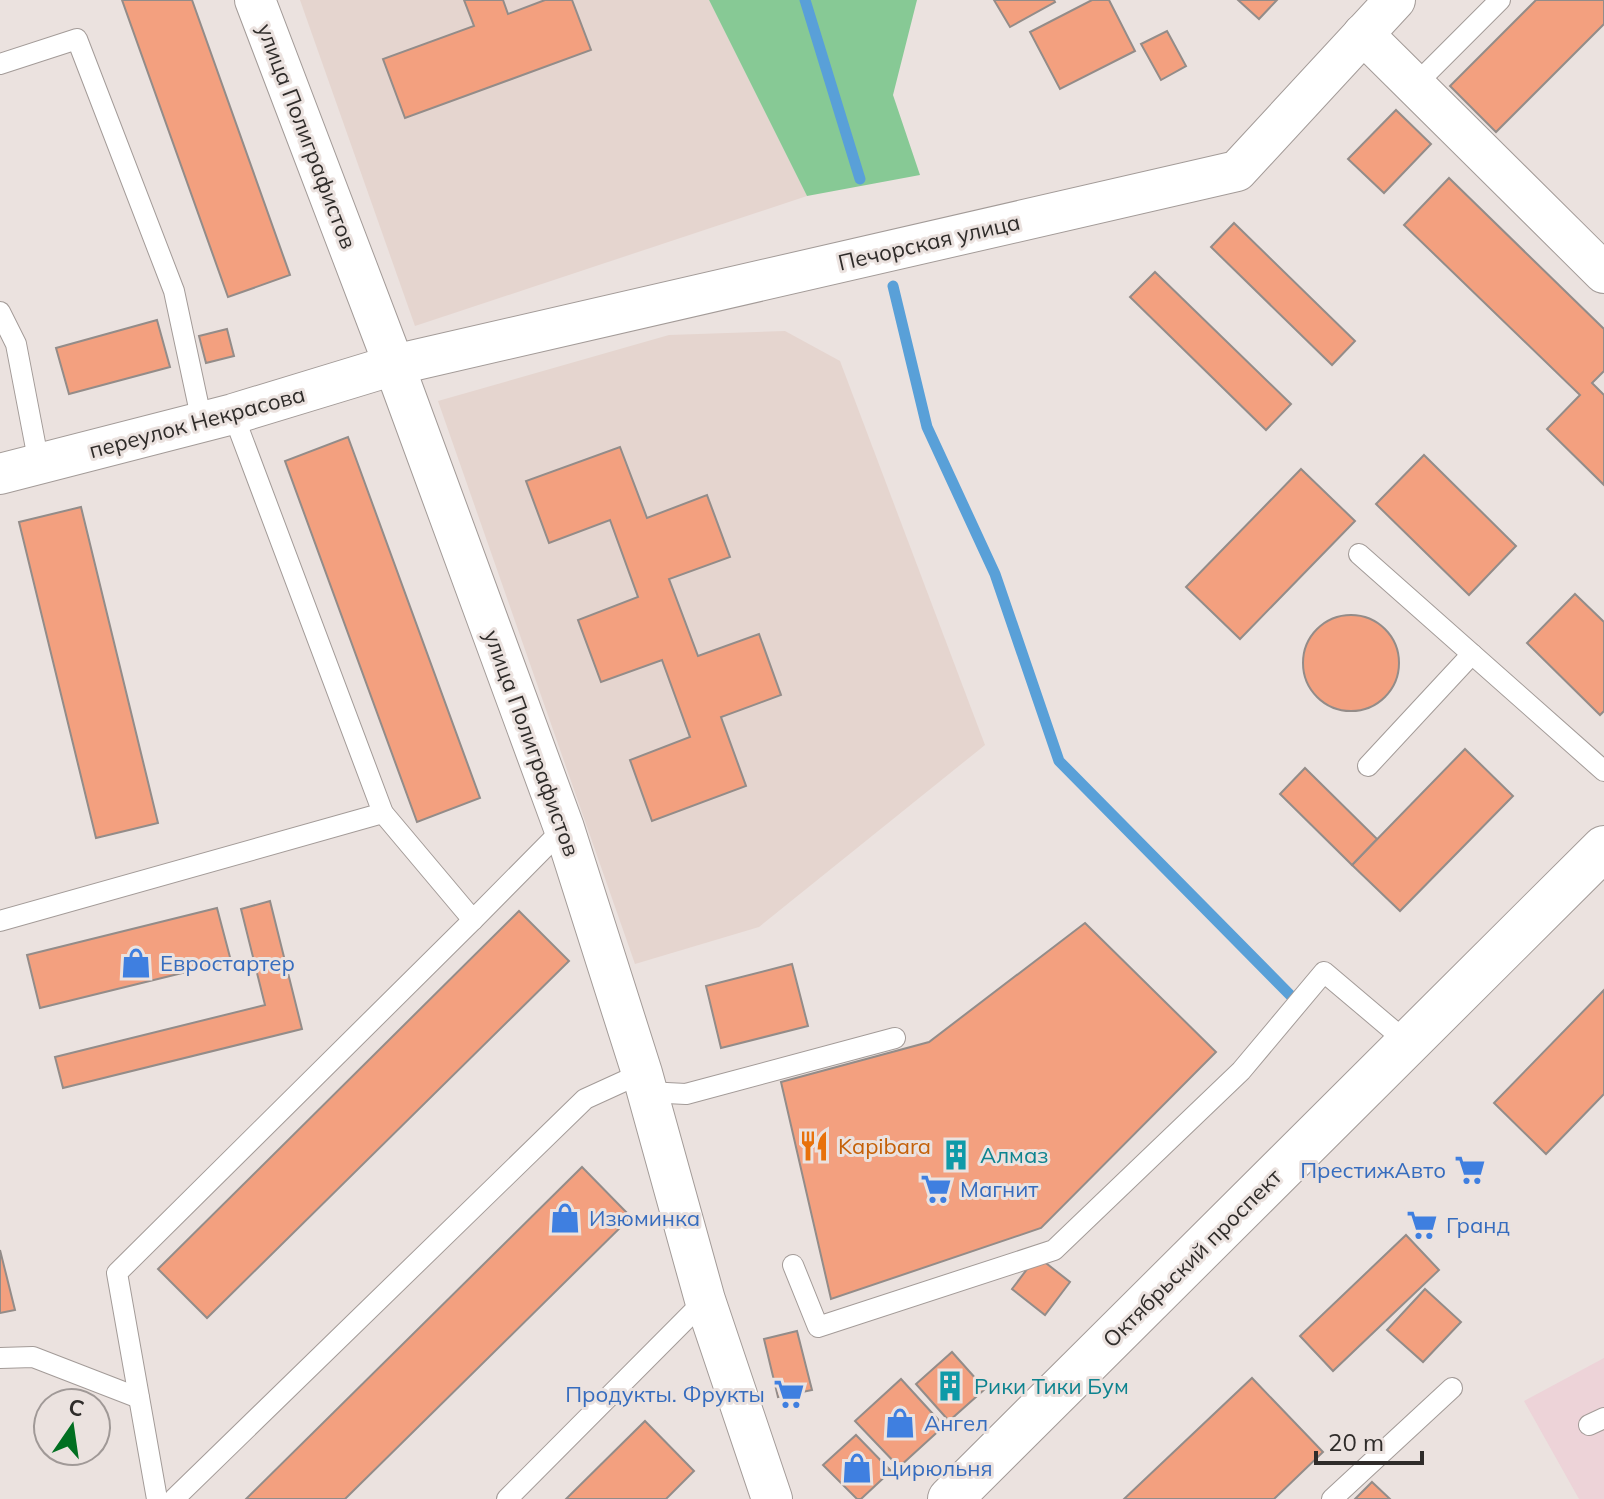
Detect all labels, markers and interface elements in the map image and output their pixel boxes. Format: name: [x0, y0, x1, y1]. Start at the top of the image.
street label: улица Полиграфистов: [251, 19, 363, 253]
street label: Печорская улица: [835, 207, 1023, 277]
street label: переулок Некрасова: [86, 380, 308, 464]
street label: улица Полиграфистов: [478, 626, 586, 860]
shop icon: Евростартер: [119, 946, 153, 980]
place label: Евростартер: [160, 949, 295, 977]
restaurant icon: Kapibara: [797, 1129, 831, 1163]
place label: Kapibara: [838, 1132, 931, 1160]
building icon: Алмаз: [939, 1138, 973, 1172]
place label: Алмаз: [980, 1141, 1049, 1169]
supermarket icon: ПрестижАвто: [1453, 1153, 1487, 1187]
place label: ПрестижАвто: [1300, 1156, 1446, 1184]
street label: Октябрьский проспект: [1097, 1163, 1287, 1353]
supermarket icon: Магнит: [919, 1172, 953, 1206]
place label: Магнит: [960, 1175, 1038, 1203]
shop icon: Изюминка: [548, 1201, 582, 1235]
place label: Изюминка: [589, 1204, 700, 1232]
supermarket icon: Гранд: [1405, 1208, 1439, 1242]
place label: Гранд: [1446, 1211, 1510, 1239]
building icon: Рики Тики Бум: [933, 1369, 967, 1403]
place label: Рики Тики Бум: [974, 1372, 1129, 1400]
supermarket icon: Продукты. Фрукты: [772, 1377, 806, 1411]
place label: Продукты. Фрукты: [565, 1380, 765, 1408]
north arrow: [32, 1387, 112, 1467]
text: С: [66, 1392, 87, 1423]
shop icon: Ангел: [883, 1406, 917, 1440]
place label: Ангел: [924, 1409, 988, 1437]
scale bar: [1316, 1415, 1422, 1465]
text: 20 m: [1328, 1427, 1384, 1457]
shop icon: Цирюльня: [840, 1451, 874, 1485]
place label: Цирюльня: [881, 1454, 993, 1482]

